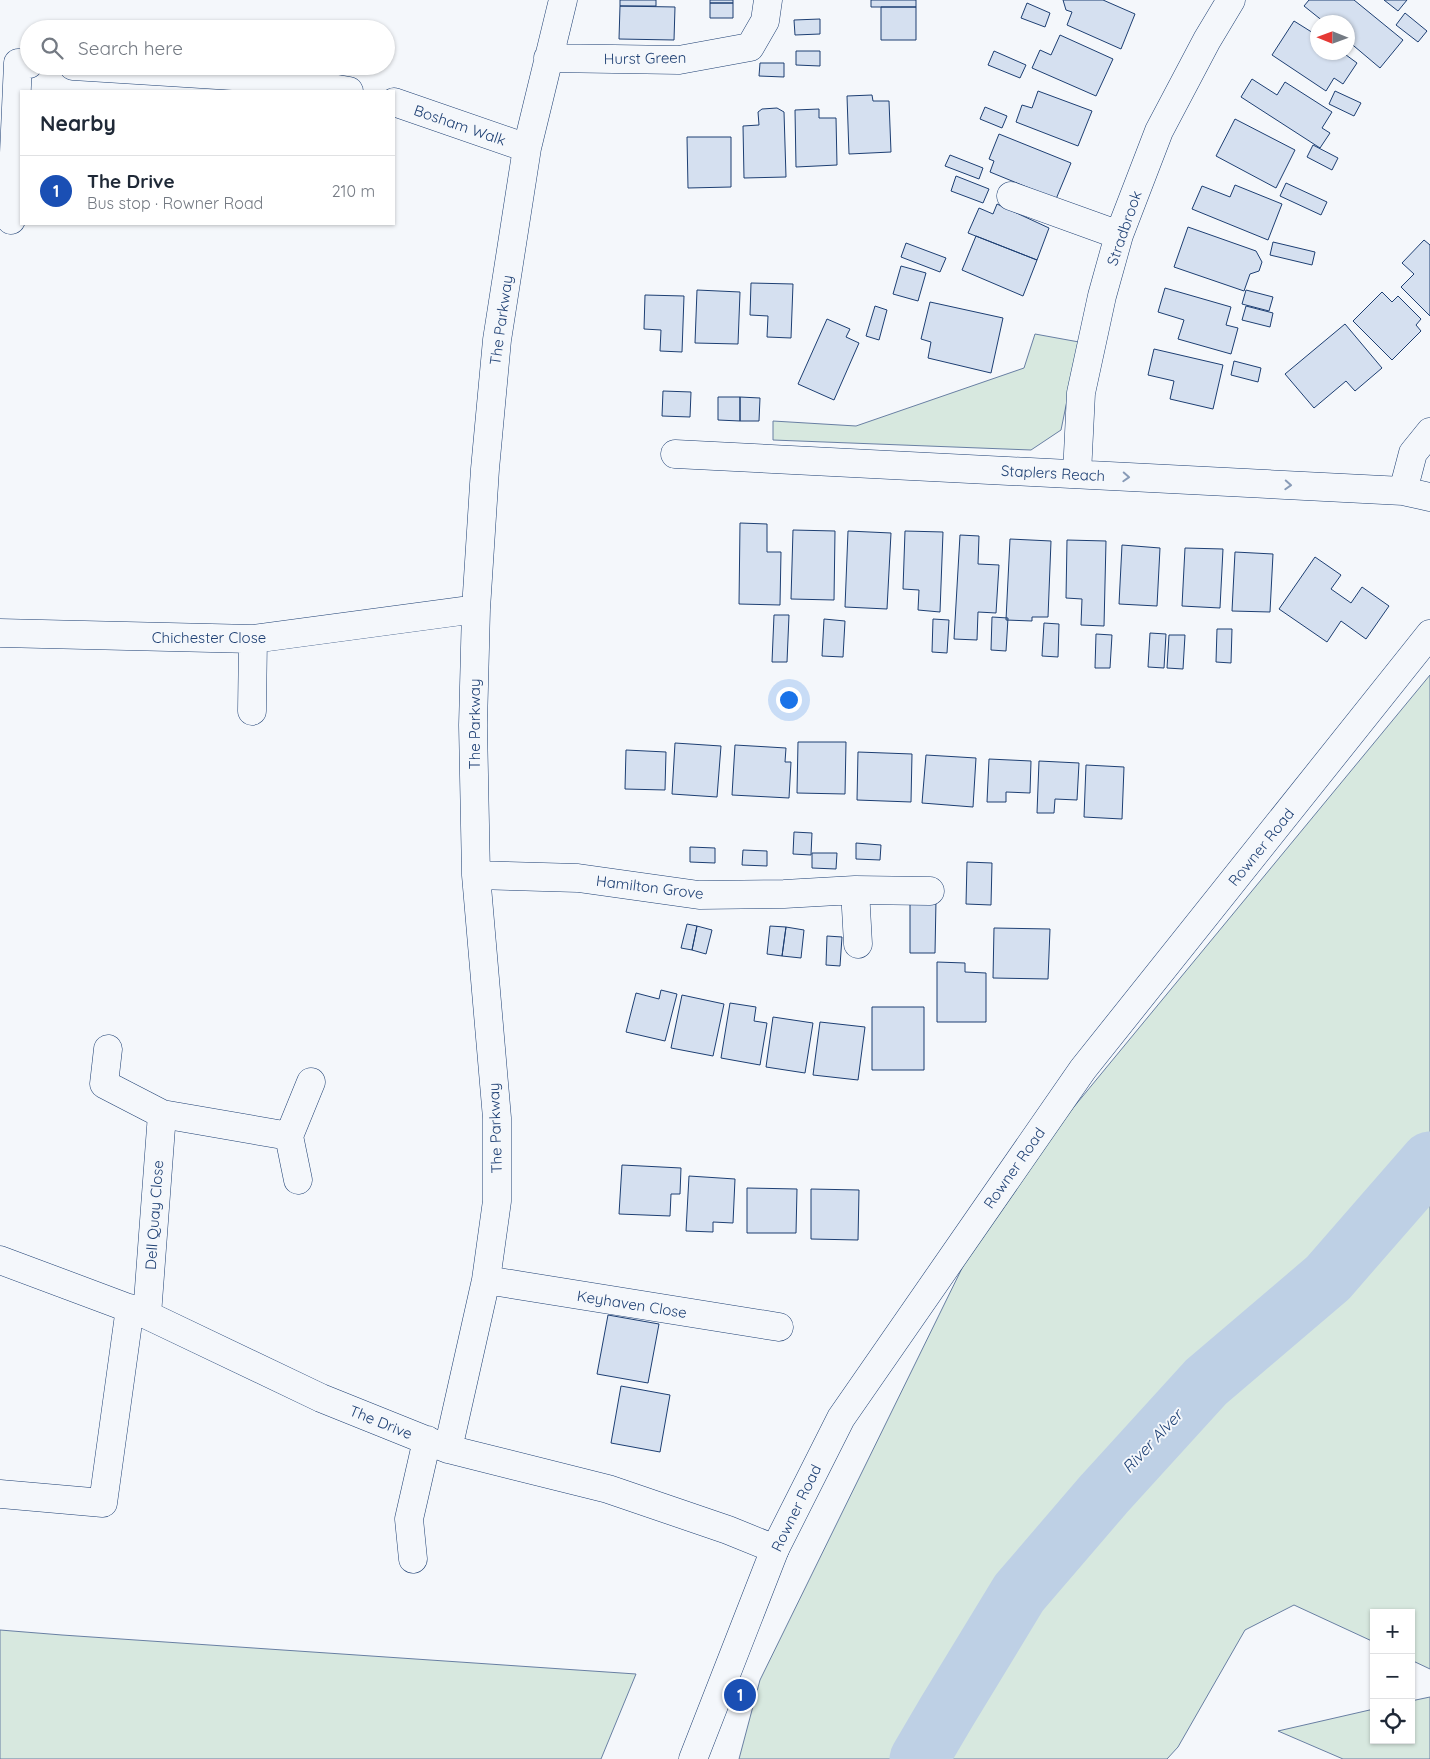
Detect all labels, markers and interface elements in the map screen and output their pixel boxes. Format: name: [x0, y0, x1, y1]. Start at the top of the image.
north arrow: [1310, 15, 1355, 60]
search box: [20, 20, 395, 75]
icon: search: [38, 34, 66, 62]
text: Search here: [78, 36, 183, 60]
street label: Hurst Green: [603, 48, 687, 68]
street label: Bosham Walk: [411, 100, 509, 150]
text: Nearby: [40, 110, 116, 136]
text: The Drive: [87, 169, 175, 193]
text: 1: [53, 181, 59, 201]
text: 210 m: [332, 181, 375, 201]
street label: Stradbrook: [1102, 188, 1146, 268]
text: Bus stop · Rowner Road: [87, 193, 263, 213]
street label: The Parkway: [485, 274, 517, 366]
street label: Staplers Reach: [1000, 461, 1106, 485]
one-way arrow: [1122, 472, 1130, 482]
one-way arrow: [1284, 480, 1292, 491]
street label: Chichester Close: [152, 628, 266, 647]
street label: The Parkway: [465, 679, 484, 769]
your location: [776, 687, 802, 713]
street label: Rowner Road: [1224, 804, 1298, 890]
street label: Hamilton Grove: [595, 871, 705, 903]
street label: The Parkway: [484, 1082, 506, 1174]
street label: Rowner Road: [979, 1124, 1049, 1212]
street label: Dell Quay Close: [141, 1160, 167, 1270]
street label: Keyhaven Close: [576, 1286, 688, 1322]
street label: The Drive: [347, 1401, 415, 1443]
water label: River Alver: [1118, 1404, 1188, 1477]
street label: Rowner Road: [767, 1461, 825, 1555]
map controls: [1370, 1609, 1415, 1744]
button: +: [1370, 1609, 1415, 1654]
button: −: [1370, 1654, 1415, 1699]
pin: 1: [724, 1676, 756, 1714]
button: locate: [1370, 1699, 1415, 1744]

